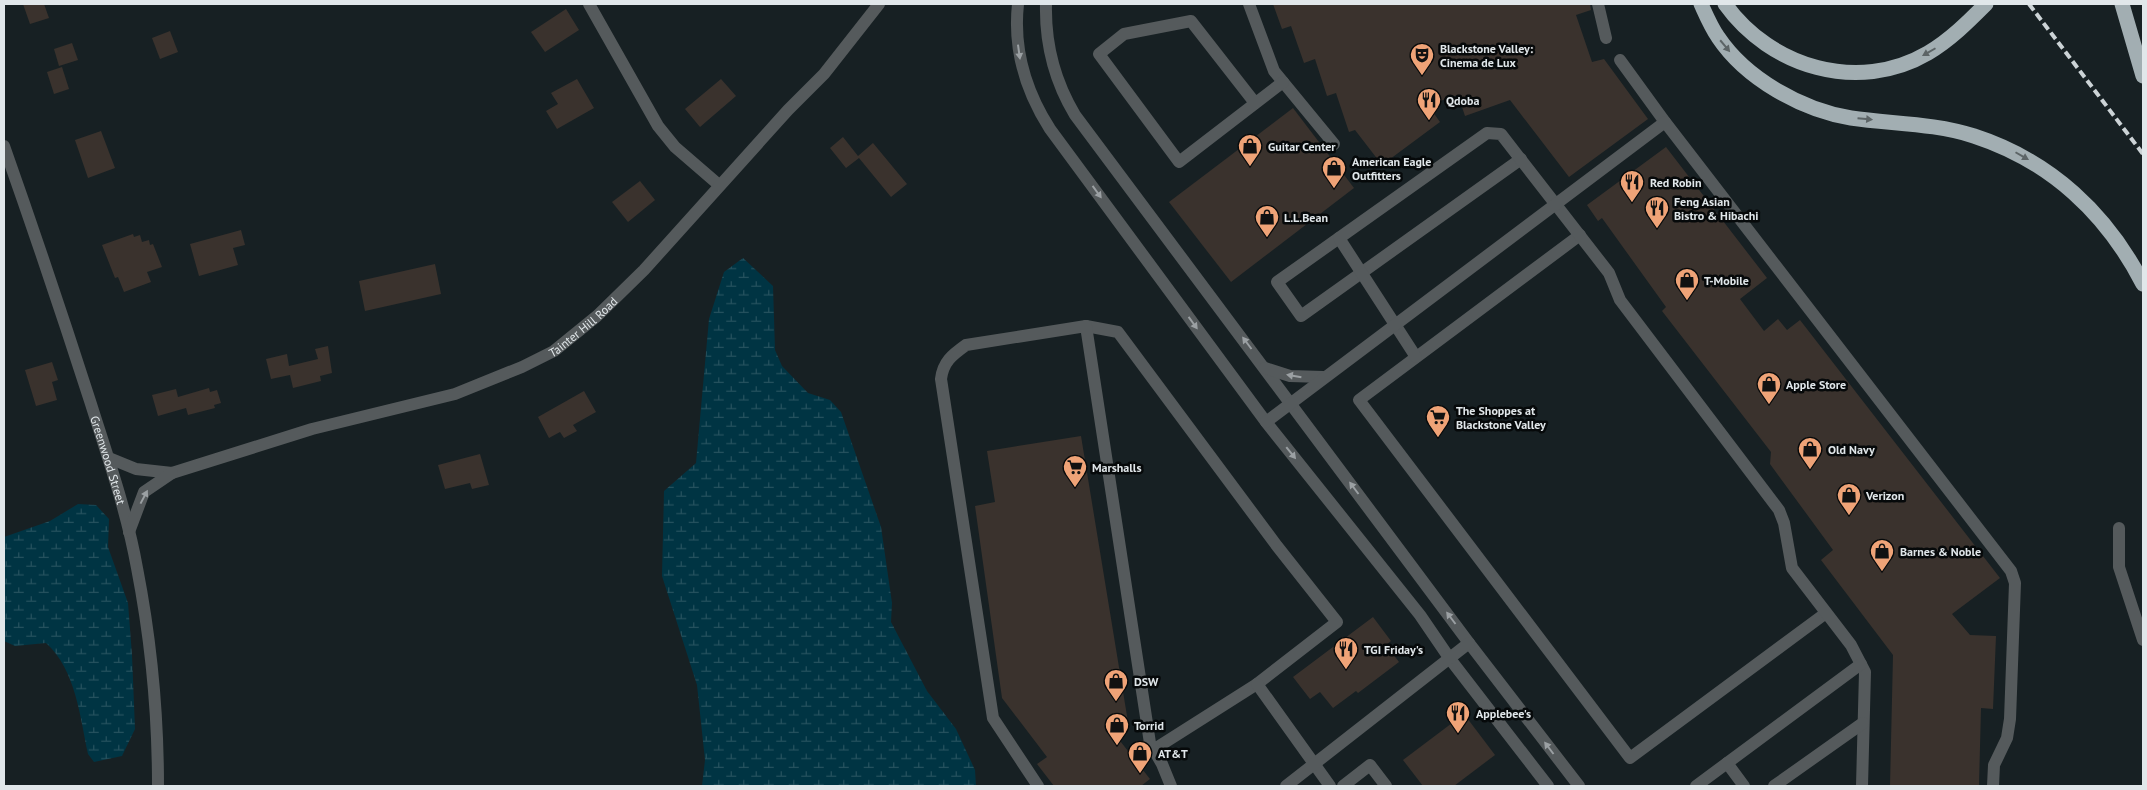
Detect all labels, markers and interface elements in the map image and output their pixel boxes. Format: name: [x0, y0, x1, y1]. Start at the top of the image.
one-way arrow: [1719, 39, 1731, 51]
place label: Blackstone Valley: Cinema de Lux: [1440, 41, 1534, 70]
theatre icon: Blackstone Valley: Cinema de Lux: [1409, 42, 1435, 76]
one-way arrow: [1015, 45, 1023, 61]
one-way arrow: [1922, 47, 1935, 56]
restaurant icon: Qdoba: [1416, 87, 1442, 121]
place label: Qdoba: [1446, 93, 1479, 108]
one-way arrow: [1857, 116, 1873, 124]
shop icon: Guitar Center: [1237, 133, 1263, 167]
place label: Guitar Center: [1268, 139, 1336, 154]
one-way arrow: [2015, 152, 2029, 161]
place label: American Eagle Outfitters: [1352, 154, 1431, 183]
shop icon: American Eagle Outfitters: [1321, 155, 1347, 189]
restaurant icon: Red Robin: [1619, 169, 1645, 203]
place label: Red Robin: [1650, 175, 1702, 190]
one-way arrow: [1091, 185, 1102, 198]
place label: Feng Asian Bistro & Hibachi: [1674, 194, 1758, 223]
restaurant icon: Feng Asian Bistro & Hibachi: [1644, 195, 1670, 229]
shop icon: L.L.Bean: [1254, 204, 1280, 238]
place label: L.L.Bean: [1284, 210, 1328, 225]
shop icon: T-Mobile: [1674, 267, 1700, 301]
place label: T-Mobile: [1704, 273, 1749, 288]
street label: Tainter Hill Road: [546, 293, 620, 360]
one-way arrow: [1188, 316, 1198, 330]
one-way arrow: [1241, 337, 1252, 350]
shop icon: Apple Store: [1756, 371, 1782, 405]
one-way arrow: [1286, 372, 1301, 380]
place label: Apple Store: [1786, 377, 1846, 392]
place label: The Shoppes at Blackstone Valley: [1456, 403, 1546, 432]
supermarket icon: The Shoppes at Blackstone Valley: [1425, 404, 1451, 438]
street label: Greenwood Street: [88, 414, 129, 506]
shop icon: Old Navy: [1797, 436, 1823, 470]
place label: Old Navy: [1828, 442, 1875, 457]
one-way arrow: [1285, 446, 1296, 459]
supermarket icon: Marshalls: [1062, 454, 1088, 488]
place label: Marshalls: [1092, 460, 1141, 475]
one-way arrow: [1349, 481, 1359, 495]
shop icon: Verizon: [1836, 482, 1862, 516]
place label: Verizon: [1865, 488, 1904, 503]
one-way arrow: [139, 490, 148, 504]
shop icon: Barnes & Noble: [1869, 538, 1895, 572]
place label: Barnes & Noble: [1900, 544, 1981, 559]
one-way arrow: [1445, 612, 1456, 625]
restaurant icon: TGI Friday's: [1333, 636, 1359, 670]
place label: TGI Friday's: [1364, 642, 1423, 657]
shop icon: DSW: [1103, 668, 1129, 702]
place label: DSW: [1134, 674, 1159, 689]
restaurant icon: Applebee's: [1445, 700, 1471, 734]
place label: Applebee's: [1476, 706, 1531, 721]
shop icon: Torrid: [1104, 712, 1130, 746]
place label: Torrid: [1134, 718, 1164, 733]
shop icon: AT&T: [1127, 740, 1153, 774]
one-way arrow: [1544, 741, 1554, 755]
place label: AT&T: [1158, 746, 1188, 761]

